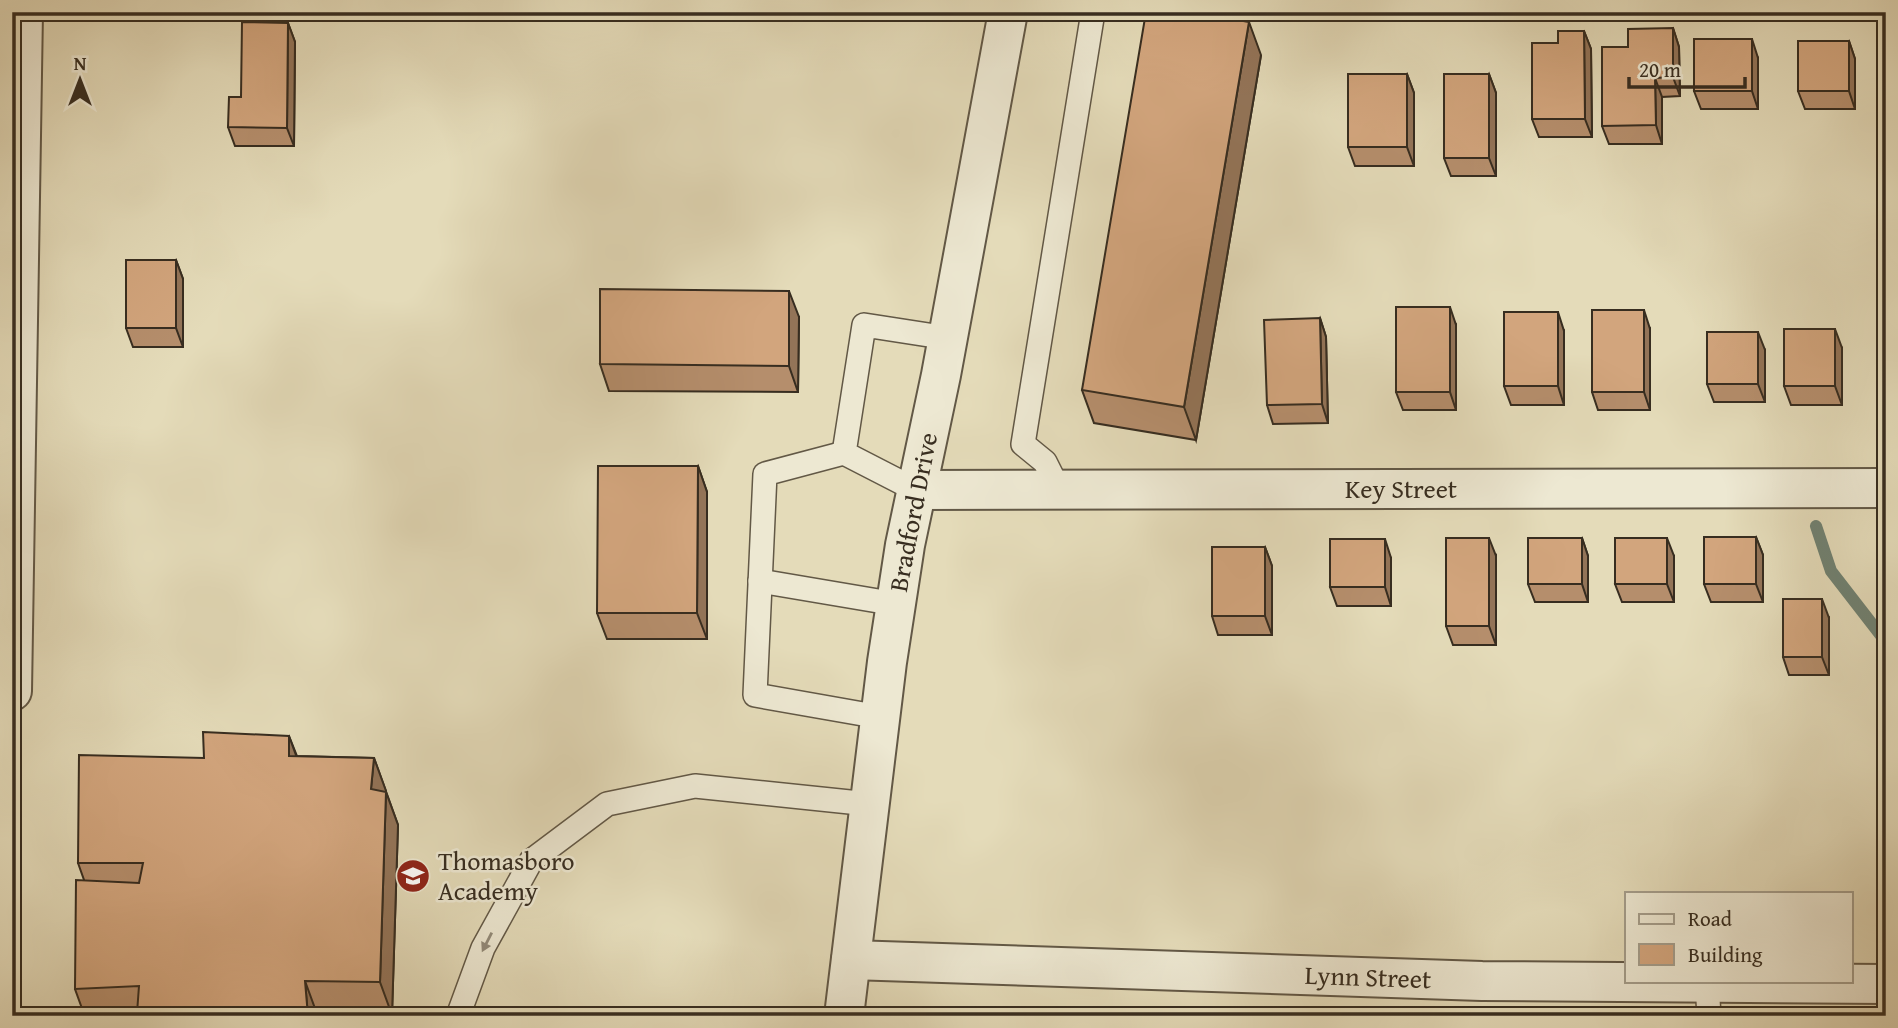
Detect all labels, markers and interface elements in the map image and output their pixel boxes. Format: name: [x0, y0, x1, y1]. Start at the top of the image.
north arrow: [46, 46, 116, 116]
scale bar: [1629, 46, 1744, 90]
text: N: [74, 49, 87, 77]
text: 20 m: [1639, 54, 1681, 85]
street label: Bradford Drive: [878, 429, 947, 595]
street label: Key Street: [1345, 469, 1457, 508]
place label: Thomasboro Academy: [438, 841, 575, 910]
school or university icon: Thomasboro Academy: [394, 857, 432, 895]
legend: [1625, 892, 1853, 982]
text: Road: [1688, 903, 1733, 934]
one-way arrow: [482, 932, 493, 952]
text: Building: [1688, 939, 1763, 970]
street label: Lynn Street: [1304, 955, 1432, 998]

